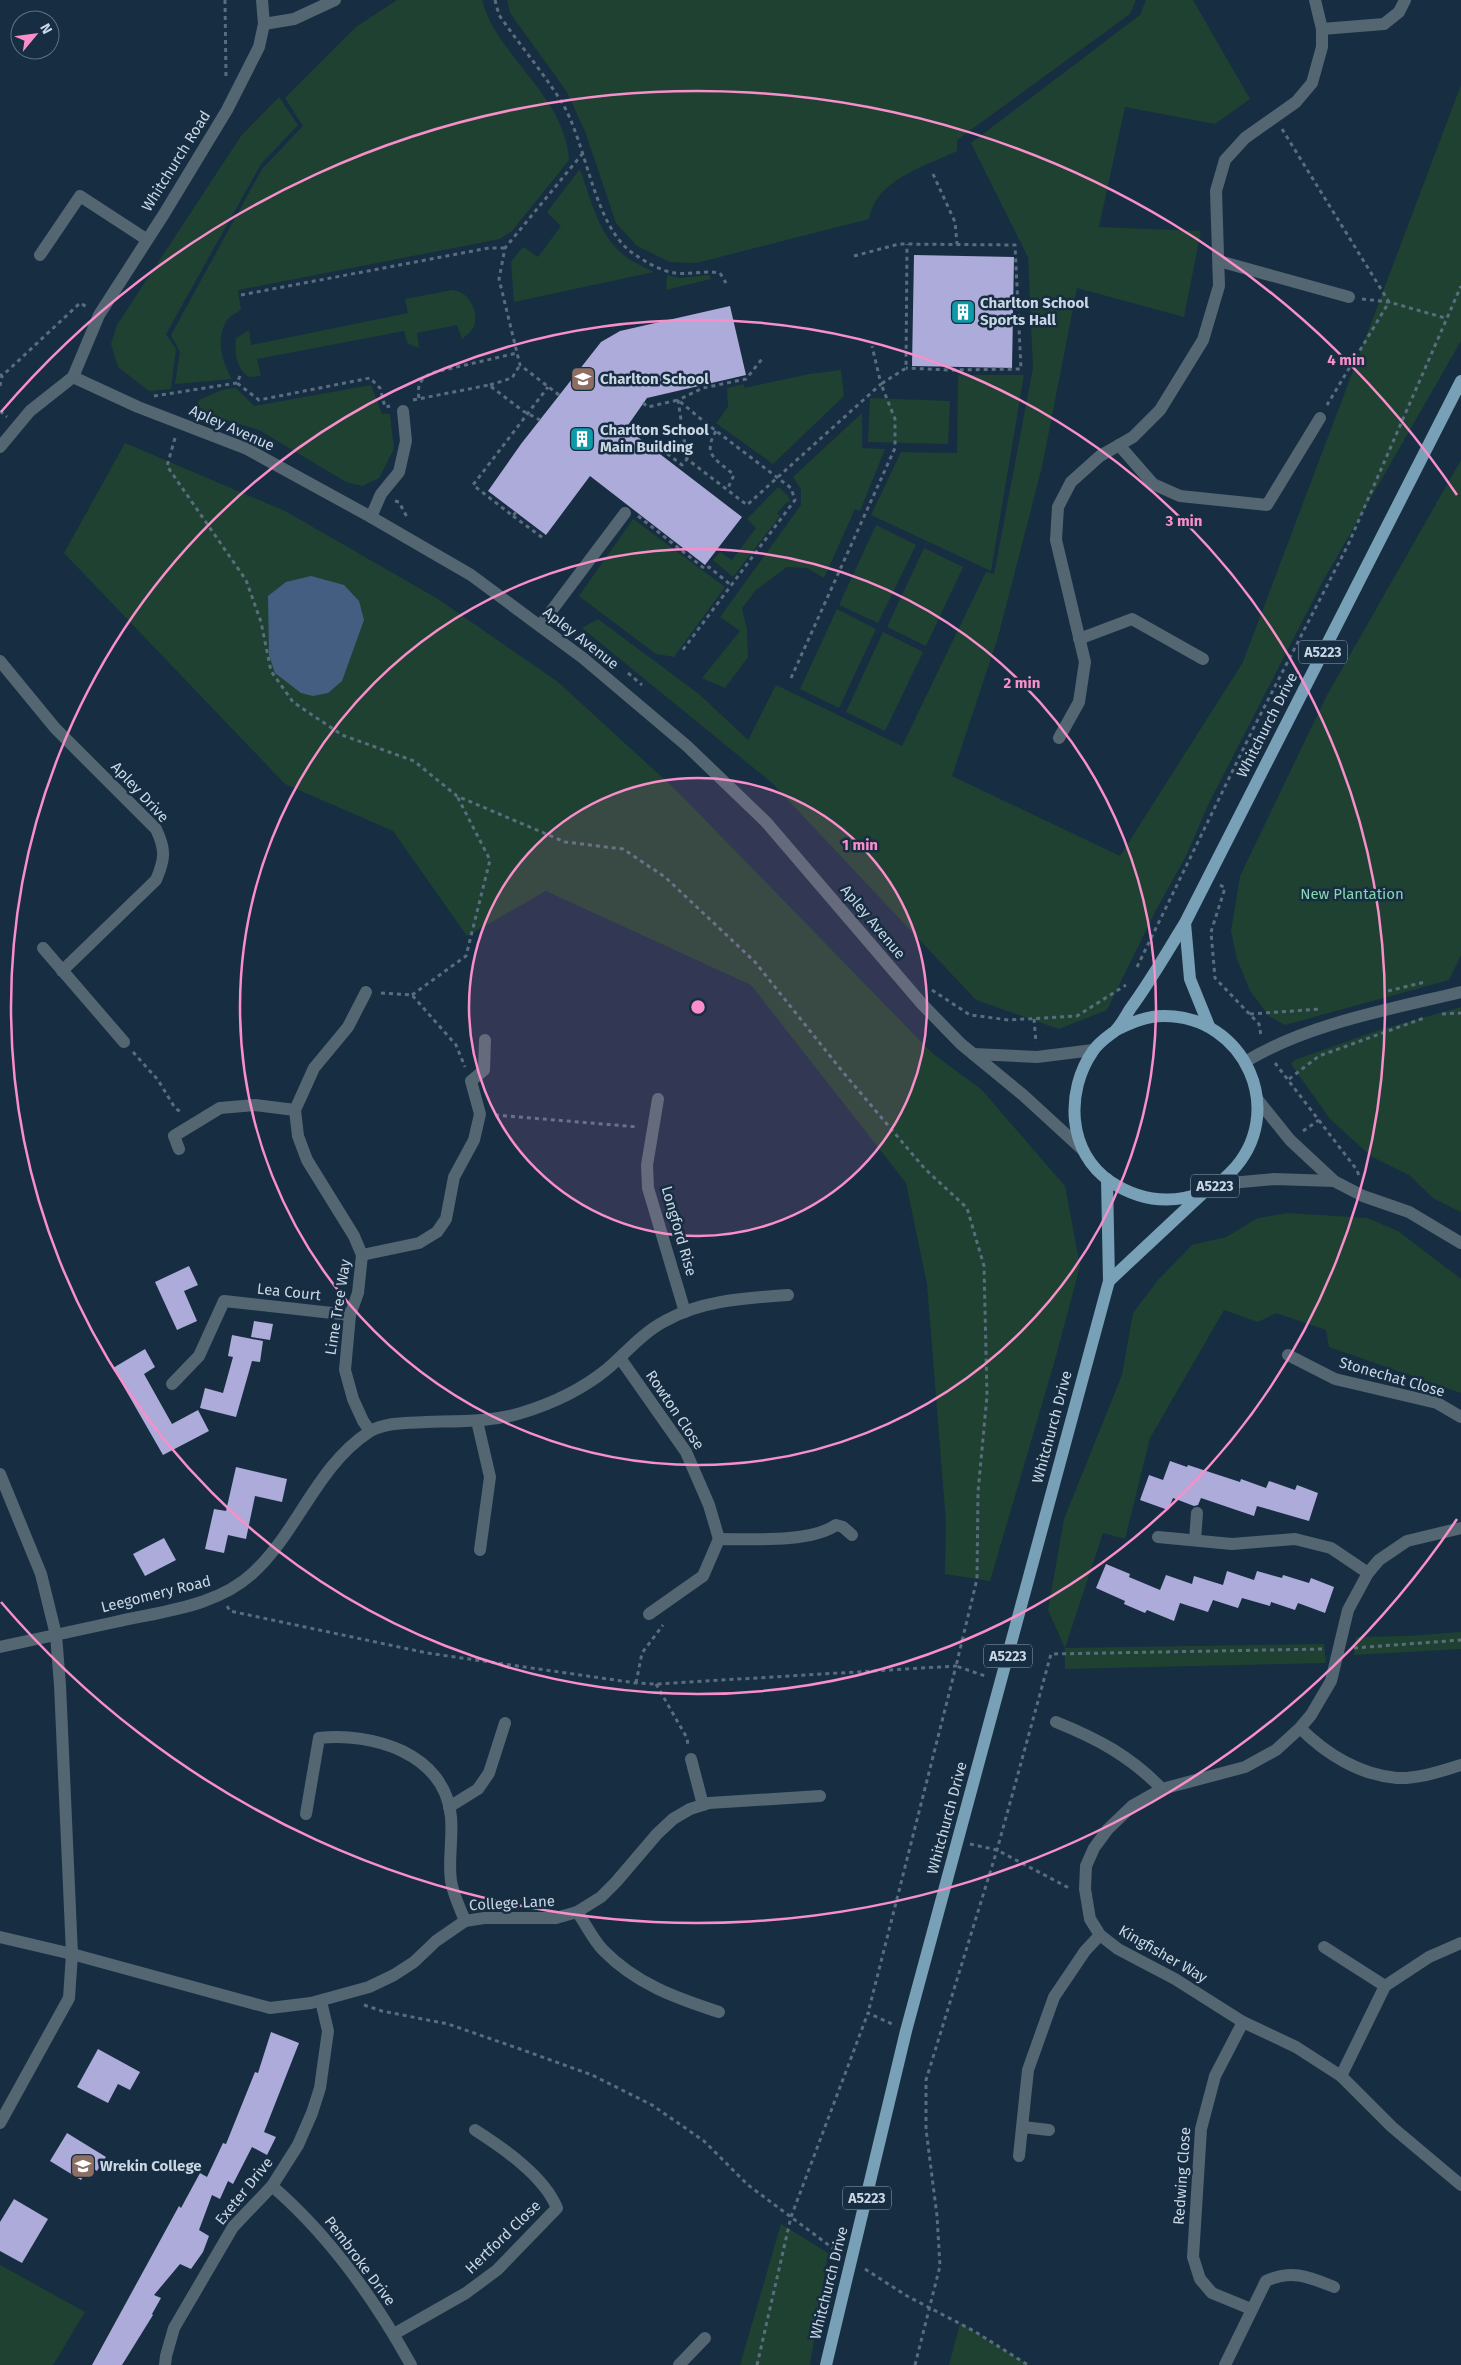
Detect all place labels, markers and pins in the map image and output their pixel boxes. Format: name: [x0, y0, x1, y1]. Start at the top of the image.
place label: Charlton School Sports Hall: [980, 294, 1089, 329]
building icon: Charlton School Sports Hall: [950, 299, 976, 325]
school or university icon: Charlton School: [570, 366, 596, 392]
place label: Charlton School: [600, 370, 709, 388]
place label: Charlton School Main Building: [600, 421, 709, 456]
building icon: Charlton School Main Building: [569, 426, 595, 452]
centre of rings: [689, 998, 707, 1016]
school or university icon: Wrekin College: [70, 2153, 96, 2179]
place label: Wrekin College: [100, 2157, 202, 2175]

